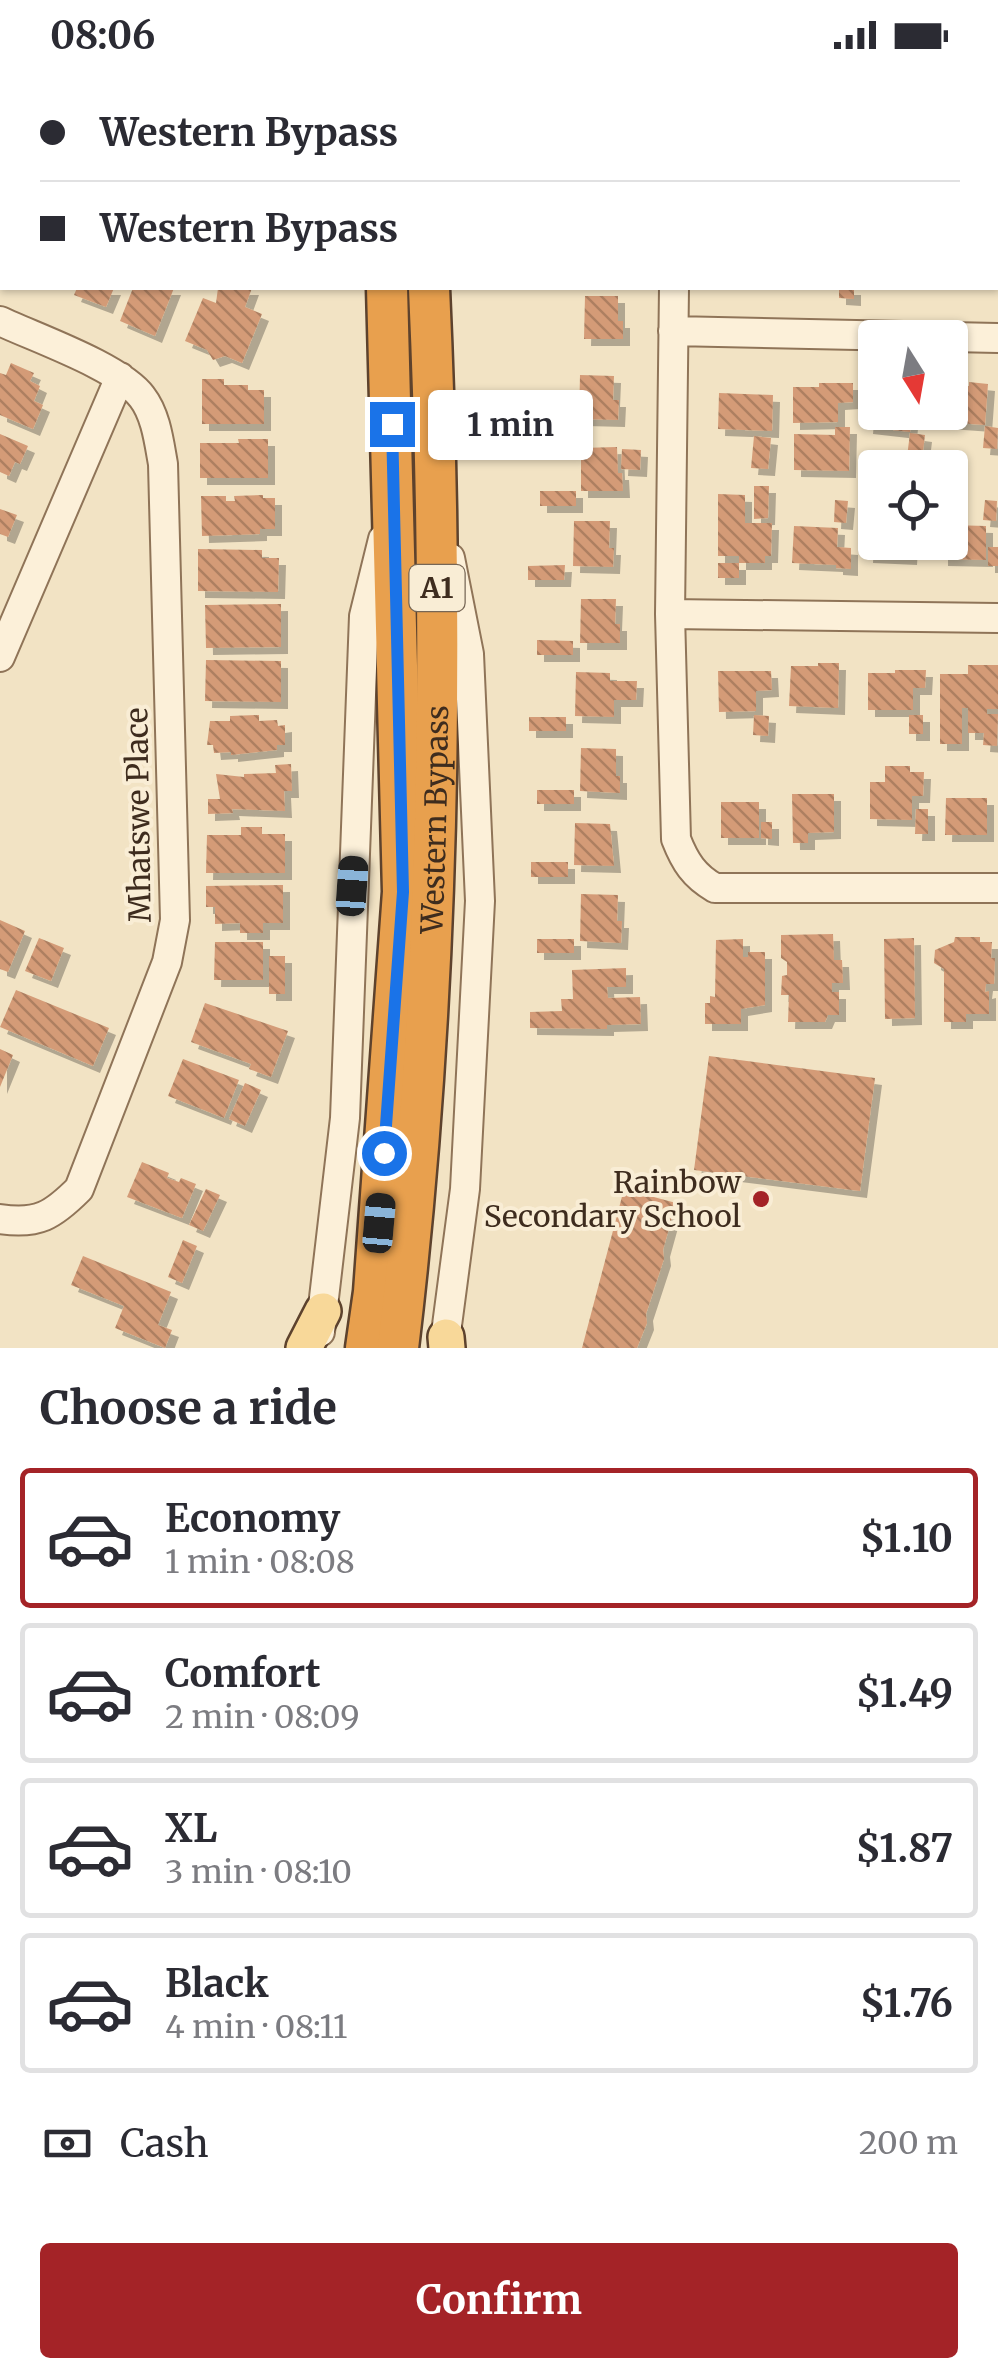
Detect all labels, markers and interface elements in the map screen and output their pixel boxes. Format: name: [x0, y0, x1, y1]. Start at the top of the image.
text: 08:06: [50, 12, 155, 59]
text: Western Bypass: [100, 109, 398, 156]
text: Western Bypass: [100, 205, 398, 252]
north arrow: [858, 320, 968, 430]
map controls: [858, 320, 968, 560]
callout: 1 min: [427, 389, 592, 459]
route end: [370, 402, 415, 447]
text: 1 min: [467, 405, 554, 445]
button: locate: [858, 450, 968, 560]
road number: A1: [410, 565, 464, 611]
street label: Western Bypass: [412, 705, 456, 936]
street label: Mhatswe Place: [117, 707, 159, 923]
car: [335, 855, 369, 917]
route start: [362, 1131, 407, 1176]
place label: Rainbow Secondary School: [484, 1163, 742, 1235]
marker: Rainbow Secondary School: [750, 1188, 772, 1210]
car: [361, 1192, 397, 1254]
text: Choose a ride: [40, 1380, 337, 1436]
icon: car: [45, 1493, 135, 1583]
text: Economy: [165, 1495, 340, 1542]
text: $1.10: [860, 1515, 953, 1562]
text: 1 min · 08:08: [165, 1542, 355, 1582]
icon: car: [45, 1648, 135, 1738]
text: Comfort: [165, 1650, 321, 1697]
text: $1.49: [856, 1670, 953, 1717]
text: 2 min · 08:09: [165, 1697, 360, 1737]
icon: car: [45, 1803, 135, 1893]
text: XL: [165, 1805, 217, 1852]
text: $1.87: [855, 1825, 953, 1872]
text: 3 min · 08:10: [165, 1852, 352, 1892]
icon: car: [45, 1958, 135, 2048]
text: Black: [165, 1960, 269, 2007]
text: $1.76: [860, 1980, 953, 2027]
text: 4 min · 08:11: [165, 2007, 348, 2047]
icon: cash: [40, 2116, 95, 2171]
text: Cash: [120, 2120, 209, 2167]
text: 200 m: [859, 2123, 958, 2163]
button: Confirm: [40, 2243, 958, 2358]

